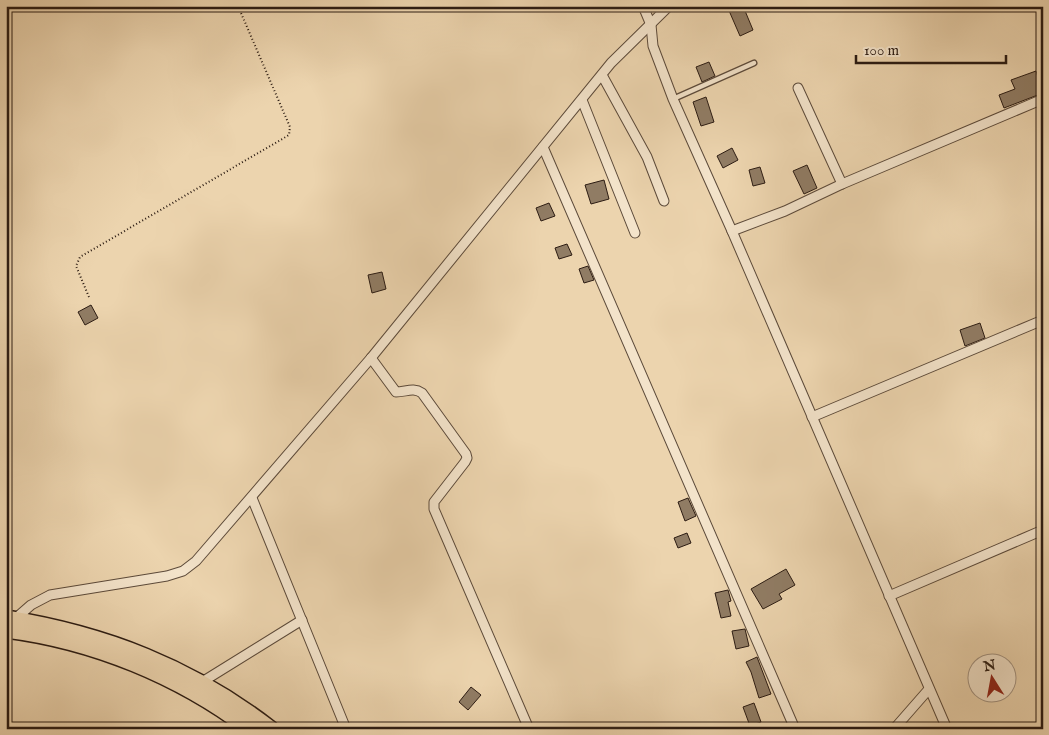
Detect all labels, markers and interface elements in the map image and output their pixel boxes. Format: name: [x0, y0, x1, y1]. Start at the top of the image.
scale bar: [856, 32, 1006, 64]
text: 100 m: [864, 41, 900, 60]
north arrow: [966, 652, 1016, 702]
text: N: [981, 656, 997, 676]

